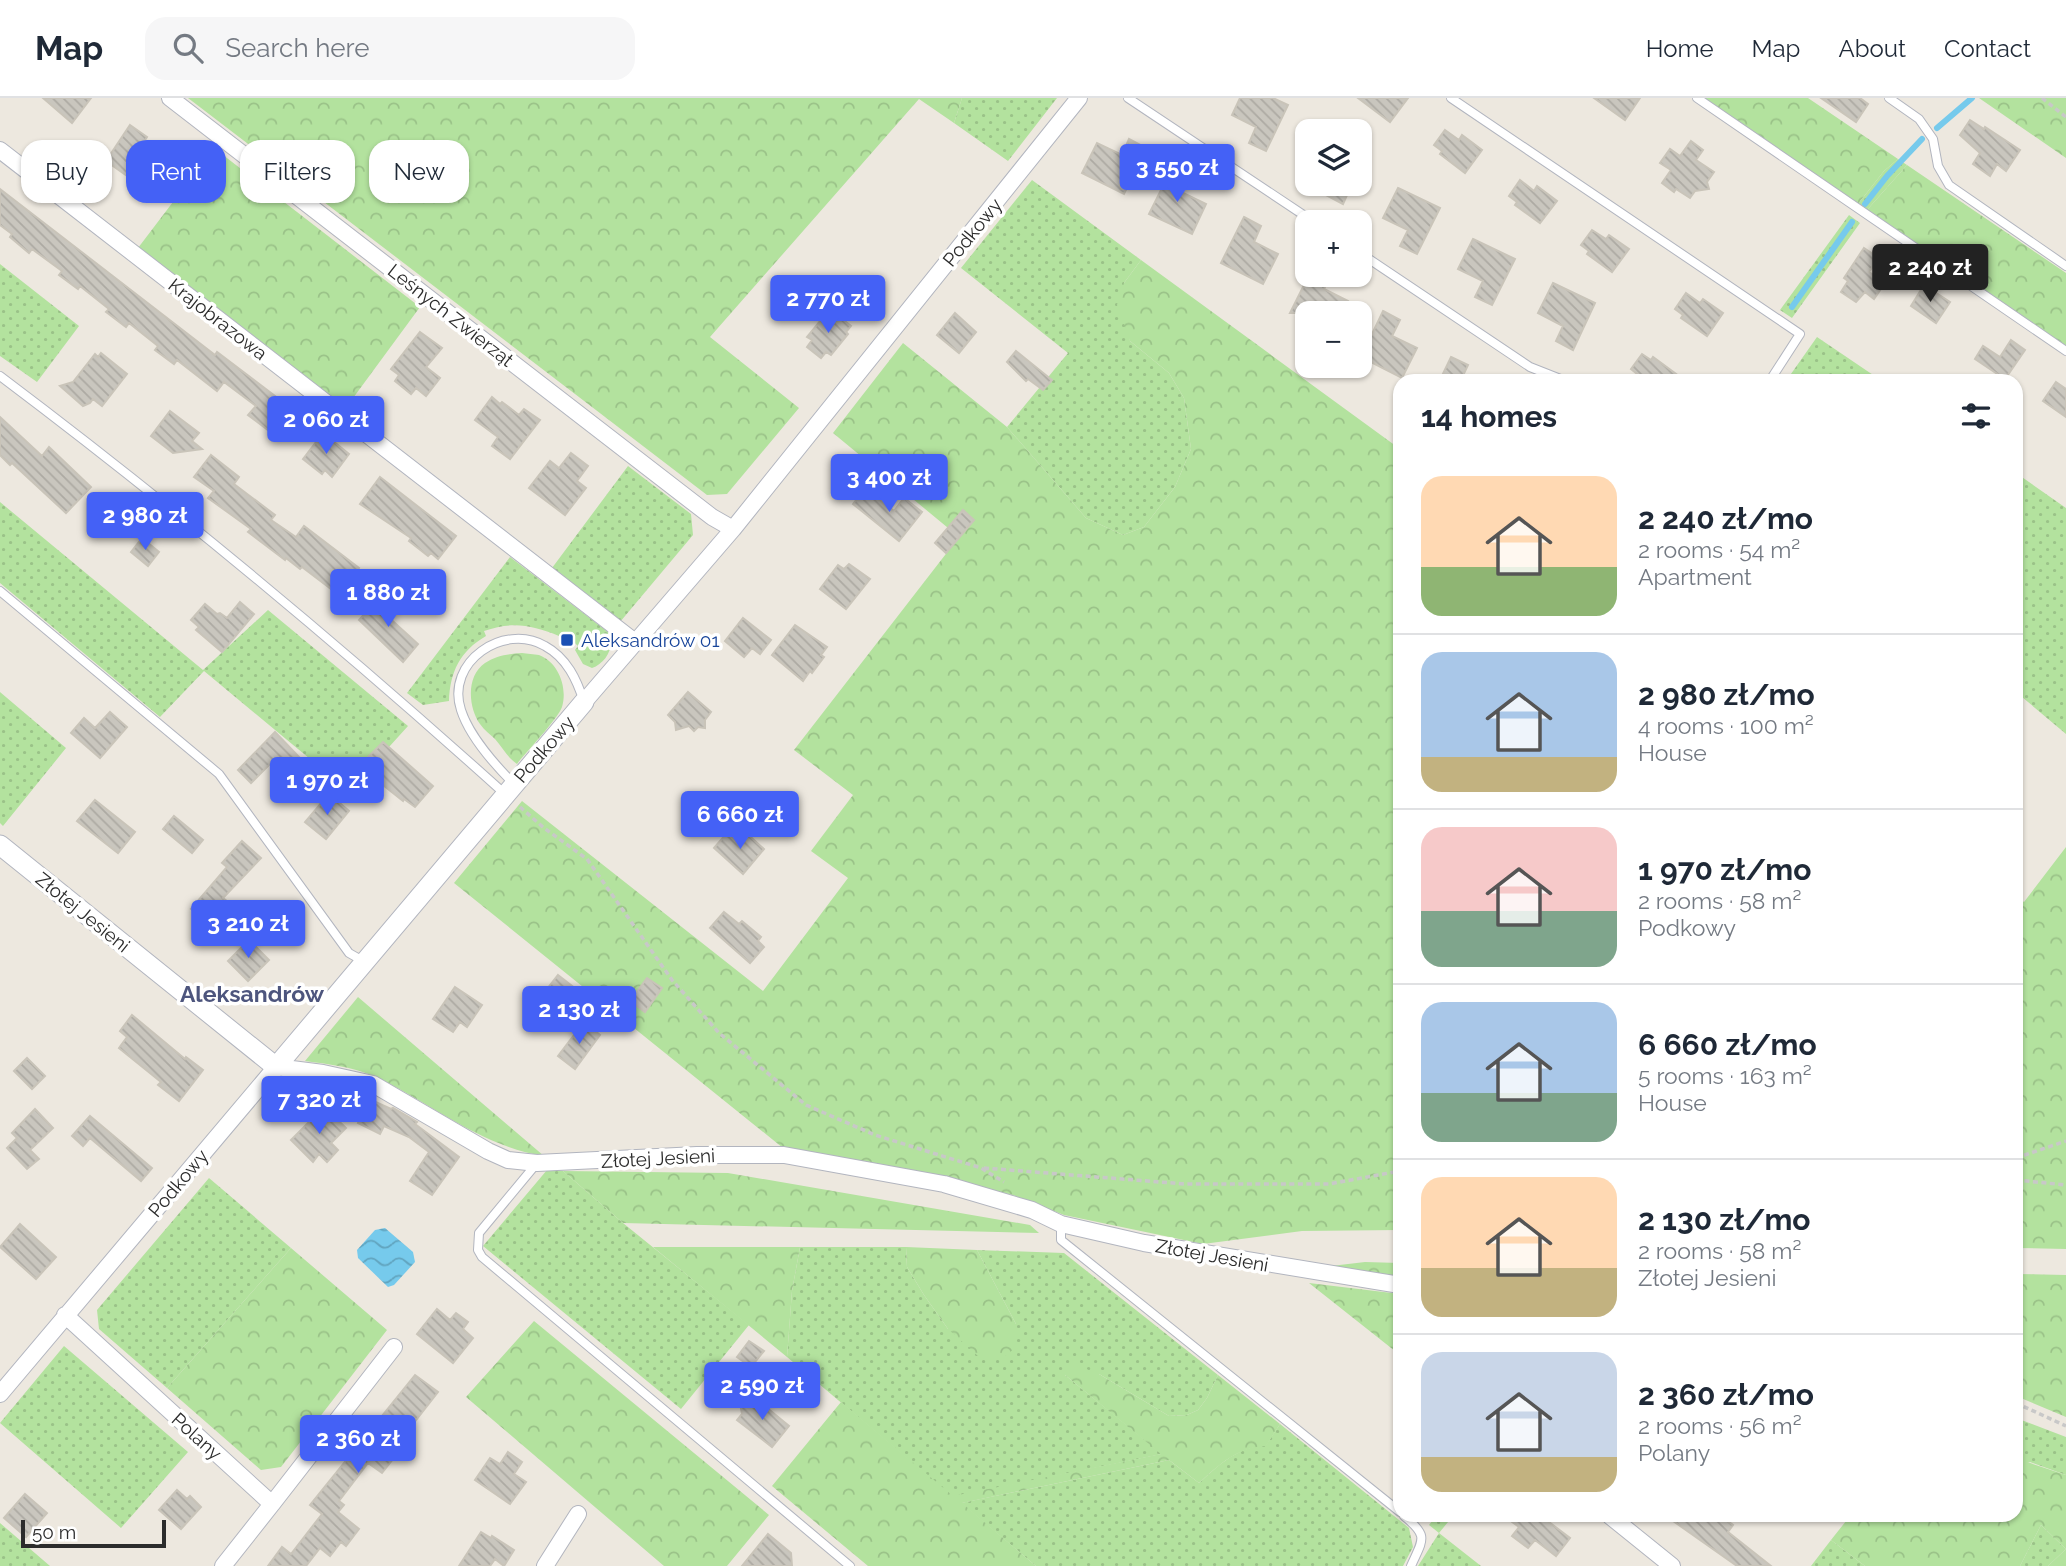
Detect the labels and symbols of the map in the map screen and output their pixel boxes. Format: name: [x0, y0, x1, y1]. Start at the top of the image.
pin: 3 550 zł: [1105, 144, 1249, 204]
street label: Podkowy: [938, 194, 1006, 270]
pin: 2 240 zł: [1858, 244, 2002, 304]
street label: Leśnych Zwierząt: [384, 259, 519, 371]
street label: Krajobrazowa: [164, 274, 272, 364]
pin: 2 770 zł: [756, 275, 900, 335]
pin: 2 060 zł: [254, 396, 398, 456]
pin: 3 400 zł: [817, 454, 961, 514]
pin: 2 980 zł: [73, 492, 217, 552]
pin: 1 880 zł: [316, 570, 460, 629]
place label: Aleksandrów 01: [581, 629, 720, 651]
marker: Aleksandrów 01: [559, 632, 575, 648]
street label: Podkowy: [509, 711, 579, 787]
pin: 1 970 zł: [255, 758, 399, 817]
pin: 6 660 zł: [668, 792, 812, 851]
street label: Złotej Jesieni: [32, 867, 134, 957]
pin: 3 210 zł: [176, 900, 320, 960]
district label: Aleksandrów: [180, 980, 325, 1007]
pin: 2 130 zł: [507, 986, 651, 1046]
pin: 7 320 zł: [247, 1076, 391, 1136]
street label: Złotej Jesieni: [600, 1144, 716, 1172]
street label: Podkowy: [144, 1145, 212, 1221]
street label: Złotej Jesieni: [1154, 1234, 1270, 1276]
pin: 2 590 zł: [690, 1362, 834, 1422]
street label: Polany: [167, 1408, 227, 1464]
pin: 2 360 zł: [286, 1416, 430, 1475]
scale bar: [21, 1517, 166, 1549]

